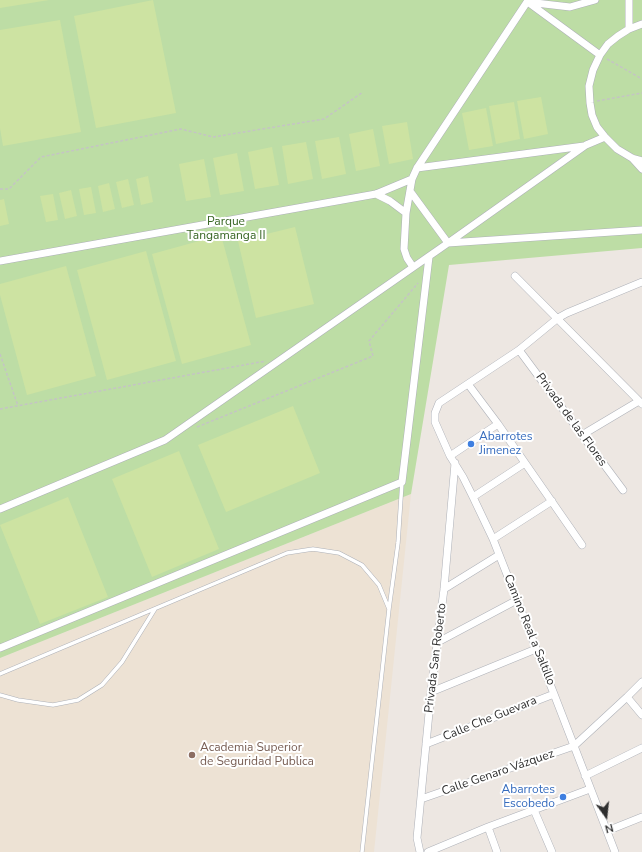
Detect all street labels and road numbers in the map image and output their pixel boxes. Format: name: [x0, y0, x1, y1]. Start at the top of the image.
street label: Privada de las Flores: [532, 371, 610, 469]
street label: Camino Real a Saltillo: [500, 572, 558, 688]
street label: Privada San Roberto: [422, 602, 450, 714]
street label: Calle Che Guevara: [441, 694, 539, 744]
street label: Calle Genaro Vázquez: [440, 747, 556, 799]

